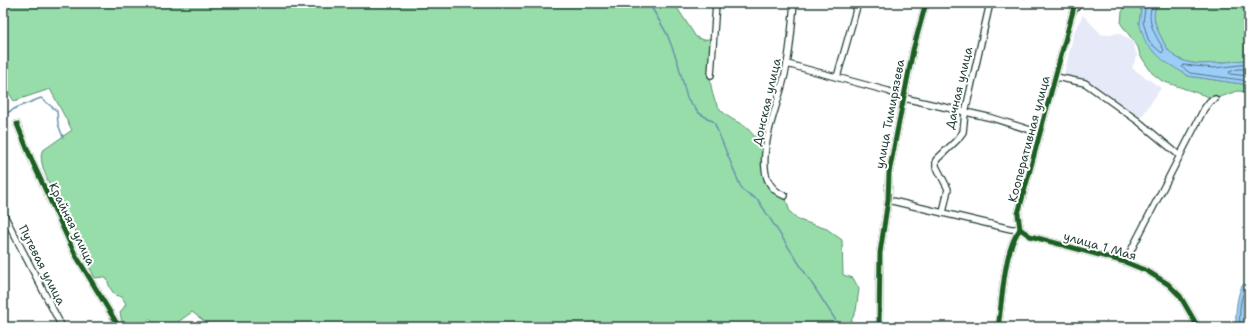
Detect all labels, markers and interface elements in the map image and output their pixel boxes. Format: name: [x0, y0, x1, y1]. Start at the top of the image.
street label: Дачная улица: [942, 45, 976, 131]
street label: Донская улица: [749, 56, 785, 147]
street label: улица Тимирязева: [872, 57, 909, 170]
street label: Кооперативная улица: [1004, 73, 1054, 204]
street label: Крайняя улица: [45, 180, 99, 268]
street label: Путевая улица: [15, 222, 69, 308]
street label: улица 1 Мая: [1062, 228, 1138, 264]

